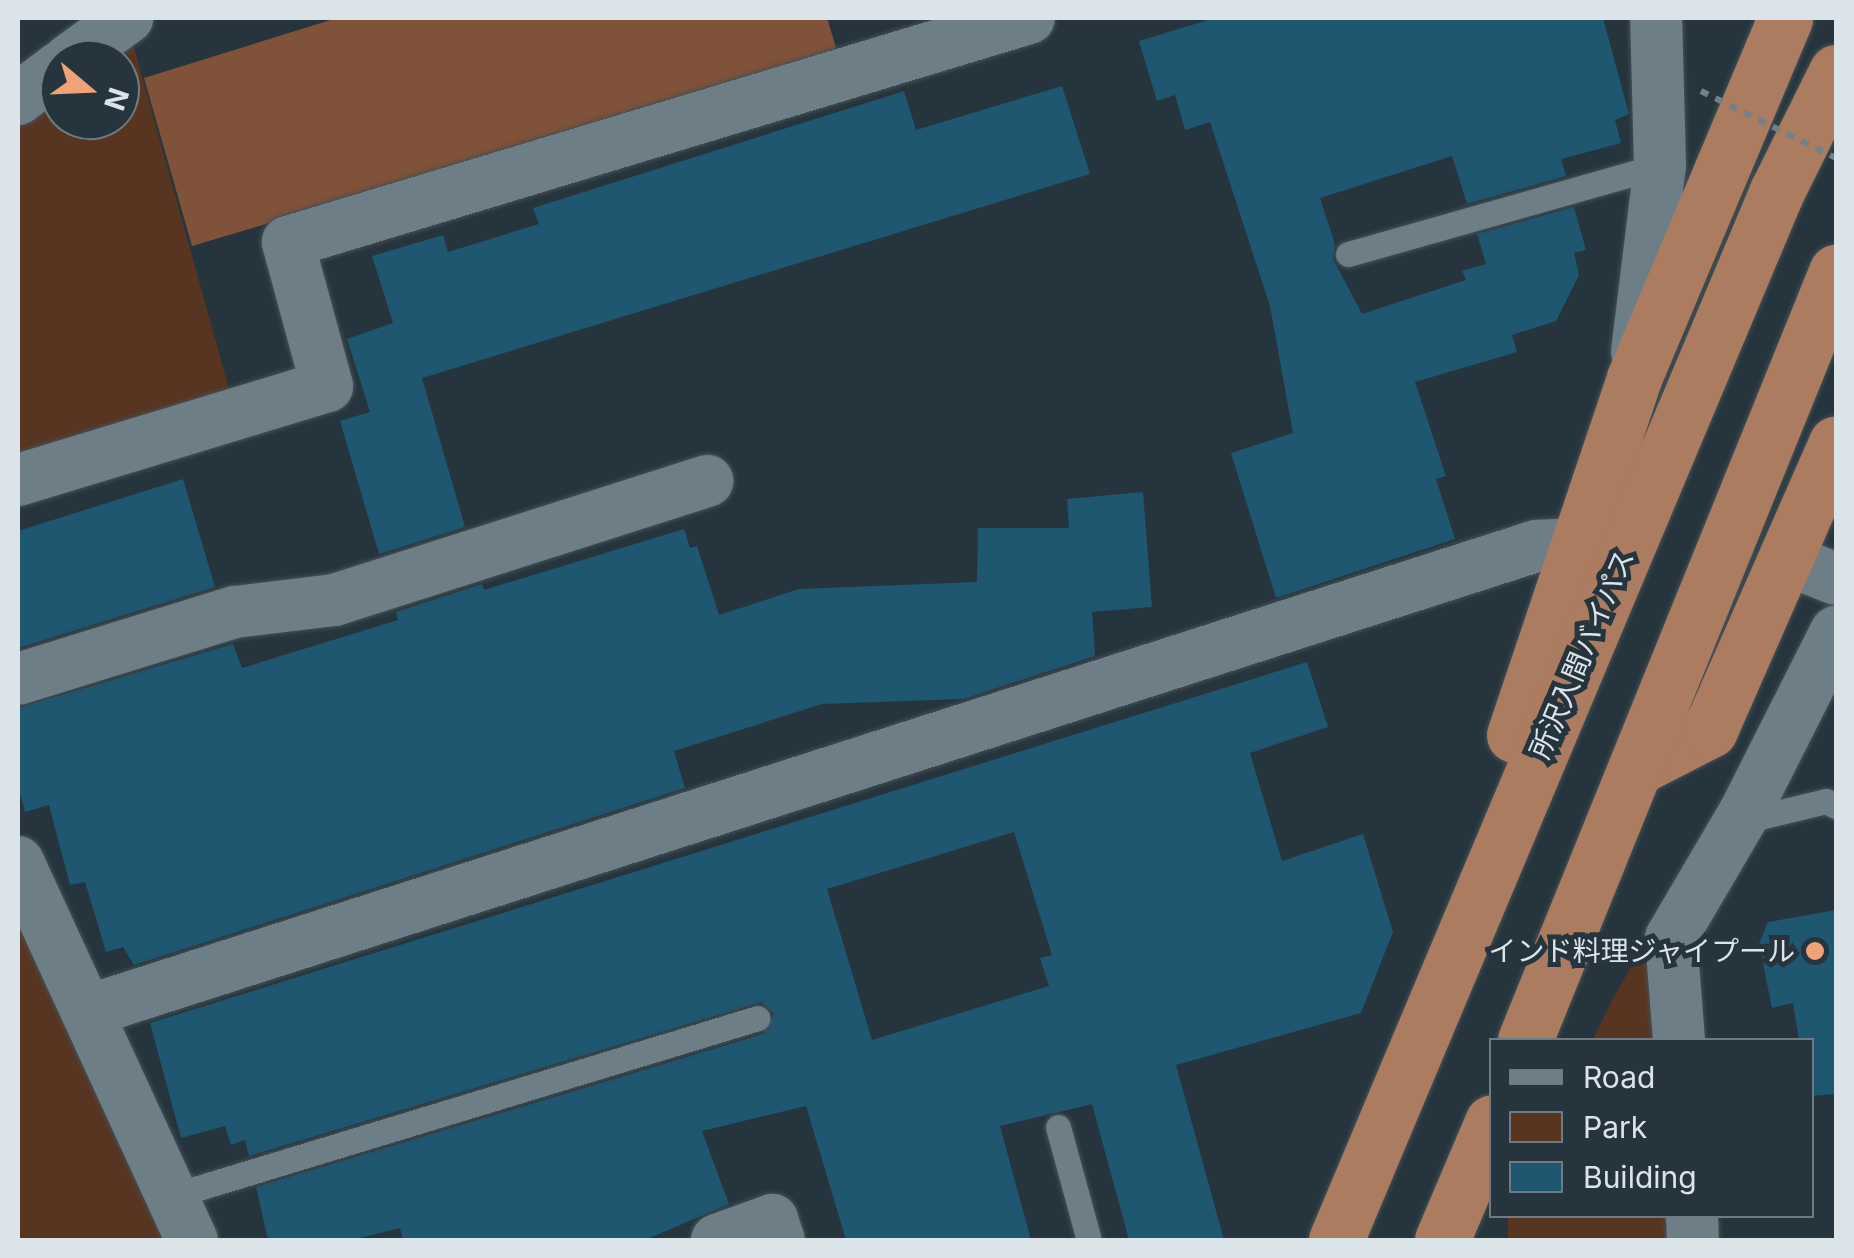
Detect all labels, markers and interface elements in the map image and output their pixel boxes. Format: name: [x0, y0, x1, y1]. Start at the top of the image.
north arrow: [40, 40, 140, 140]
text: N: [97, 83, 136, 115]
street label: 所沢入間バイパス: [1523, 544, 1641, 764]
place label: インド料理ジャイプール: [1487, 934, 1795, 968]
marker: インド料理ジャイプール: [1804, 940, 1826, 962]
legend: [1489, 1038, 1814, 1218]
text: Road: [1583, 1059, 1655, 1095]
text: Park: [1583, 1109, 1647, 1145]
text: Building: [1583, 1159, 1697, 1195]

